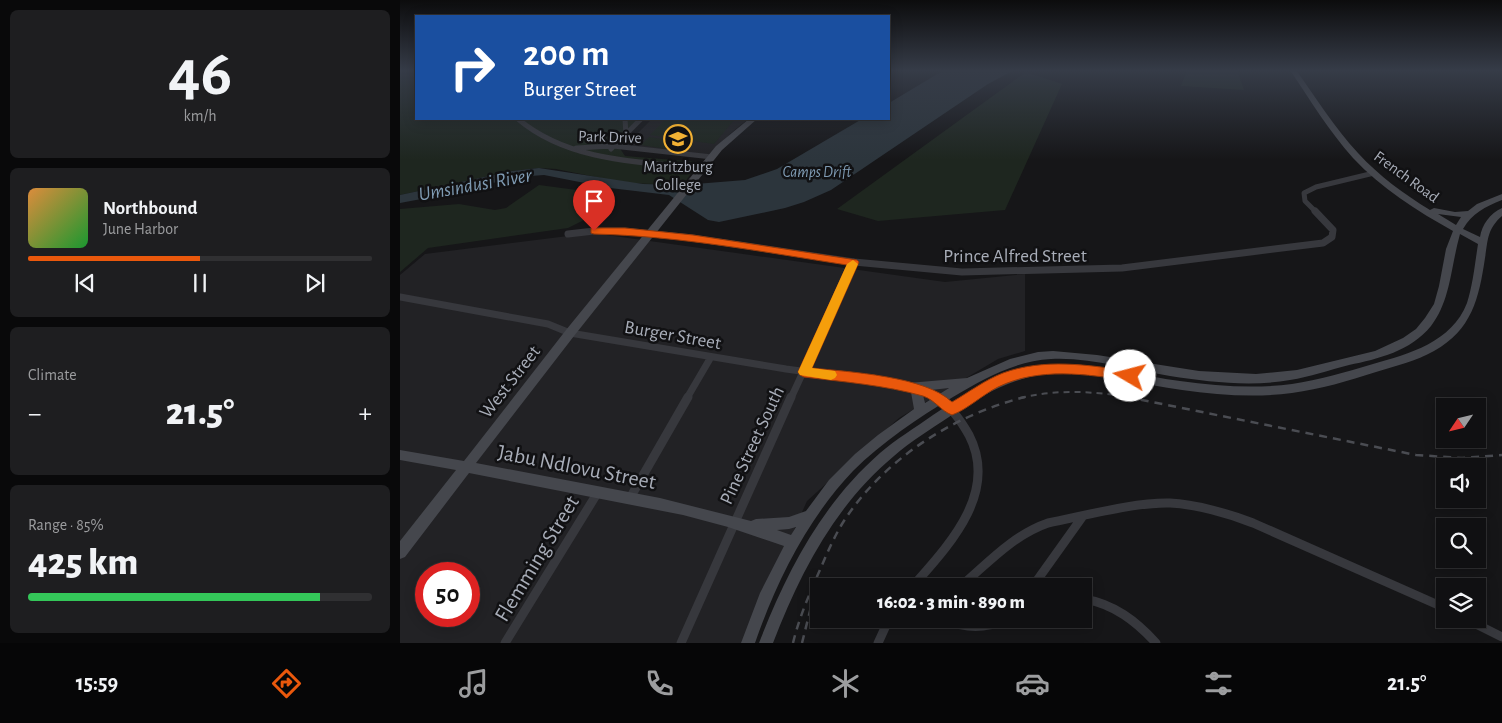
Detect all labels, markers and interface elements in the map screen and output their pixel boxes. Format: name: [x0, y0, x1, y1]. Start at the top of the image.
icon: right: [440, 35, 505, 100]
text: 200 m: [523, 37, 610, 72]
text: 46: [168, 42, 232, 107]
text: Burger Street: [523, 78, 636, 100]
text: km/h: [183, 108, 217, 124]
school or university icon: Maritzburg College: [663, 124, 693, 154]
street label: Park Drive: [578, 128, 642, 146]
street label: French Road: [1371, 148, 1442, 206]
place label: Maritzburg College: [643, 159, 713, 193]
water label: Camps Drift: [783, 164, 852, 181]
water label: Umsindusi River: [417, 165, 534, 205]
pin: [573, 180, 615, 231]
icon: arrive: [580, 187, 608, 215]
text: Northbound: [103, 199, 198, 218]
text: June Harbor: [103, 221, 178, 237]
street label: Prince Alfred Street: [943, 247, 1087, 266]
icon: previous: [71, 269, 99, 297]
icon: pause: [186, 269, 214, 297]
icon: next: [301, 269, 329, 297]
street label: Burger Street: [623, 318, 723, 353]
street label: West Street: [476, 342, 544, 422]
position arrow: [1103, 349, 1155, 401]
text: Climate: [28, 367, 77, 383]
street label: Pine Street South: [717, 384, 788, 507]
text: 21.5°: [166, 394, 234, 432]
north arrow: [1436, 398, 1486, 448]
map controls: [1436, 398, 1486, 628]
text: −: [28, 400, 41, 428]
text: +: [359, 400, 372, 428]
street label: Jabu Ndlovu Street: [496, 441, 658, 493]
button: sound: [1436, 458, 1486, 508]
street label: Flemming Street: [491, 492, 583, 625]
text: Range · 85%: [28, 517, 104, 533]
button: search: [1436, 518, 1486, 568]
text: 425 km: [28, 544, 138, 582]
speed limit sign: 50: [415, 562, 480, 627]
button: layers: [1436, 578, 1486, 628]
text: 16:02 · 3 min · 890 m: [877, 593, 1025, 612]
icon: directions: [269, 666, 304, 701]
icon: music: [456, 666, 491, 701]
icon: phone: [642, 666, 677, 701]
icon: climate: [828, 666, 863, 701]
icon: car: [1015, 666, 1050, 701]
icon: filters: [1201, 666, 1236, 701]
text: 15:59: [76, 672, 118, 694]
text: 21.5°: [1387, 672, 1426, 694]

